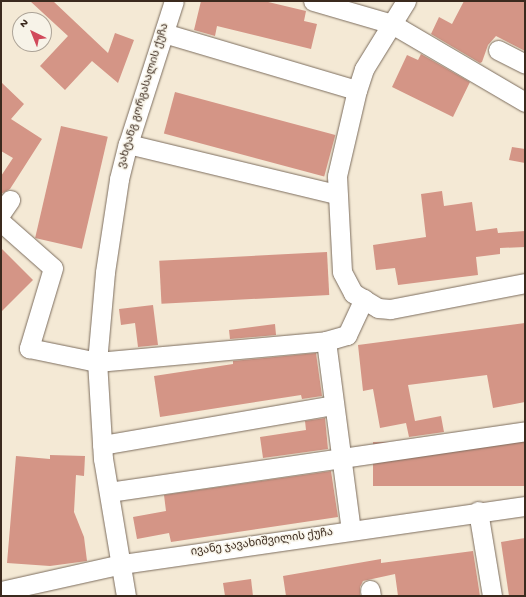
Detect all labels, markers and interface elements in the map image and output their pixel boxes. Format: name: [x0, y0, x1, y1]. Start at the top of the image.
north arrow: [12, 12, 52, 52]
text: N: [18, 17, 31, 31]
street label: ვახტანგ გორგასალის ქუჩა: [116, 22, 172, 170]
street label: ივანე ჯავახიშვილის ქუჩა: [190, 526, 334, 560]

